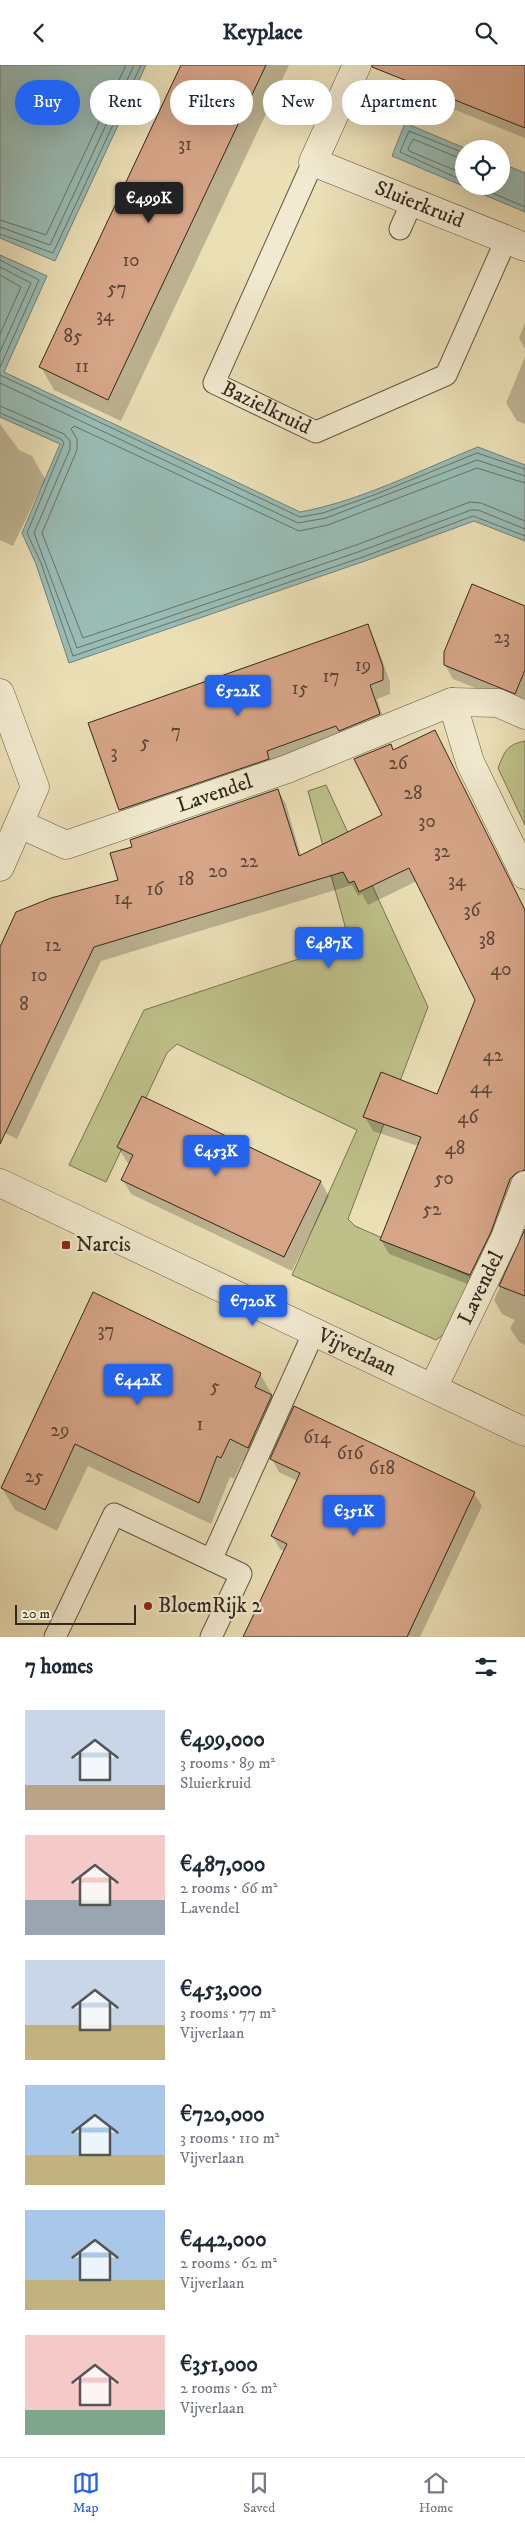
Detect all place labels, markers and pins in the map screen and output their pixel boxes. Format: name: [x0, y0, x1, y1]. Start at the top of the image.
pin: €499K: [114, 181, 184, 224]
pin: €522K: [203, 675, 273, 717]
pin: €487K: [294, 927, 364, 969]
pin: €453K: [181, 1135, 251, 1177]
place label: Narcis: [76, 1232, 131, 1258]
marker: Narcis: [60, 1239, 72, 1251]
pin: €720K: [218, 1285, 288, 1327]
pin: €442K: [103, 1363, 173, 1406]
pin: €351K: [319, 1495, 389, 1537]
place label: BloemRijk 2: [158, 1593, 262, 1619]
marker: BloemRijk 2: [142, 1600, 154, 1612]

